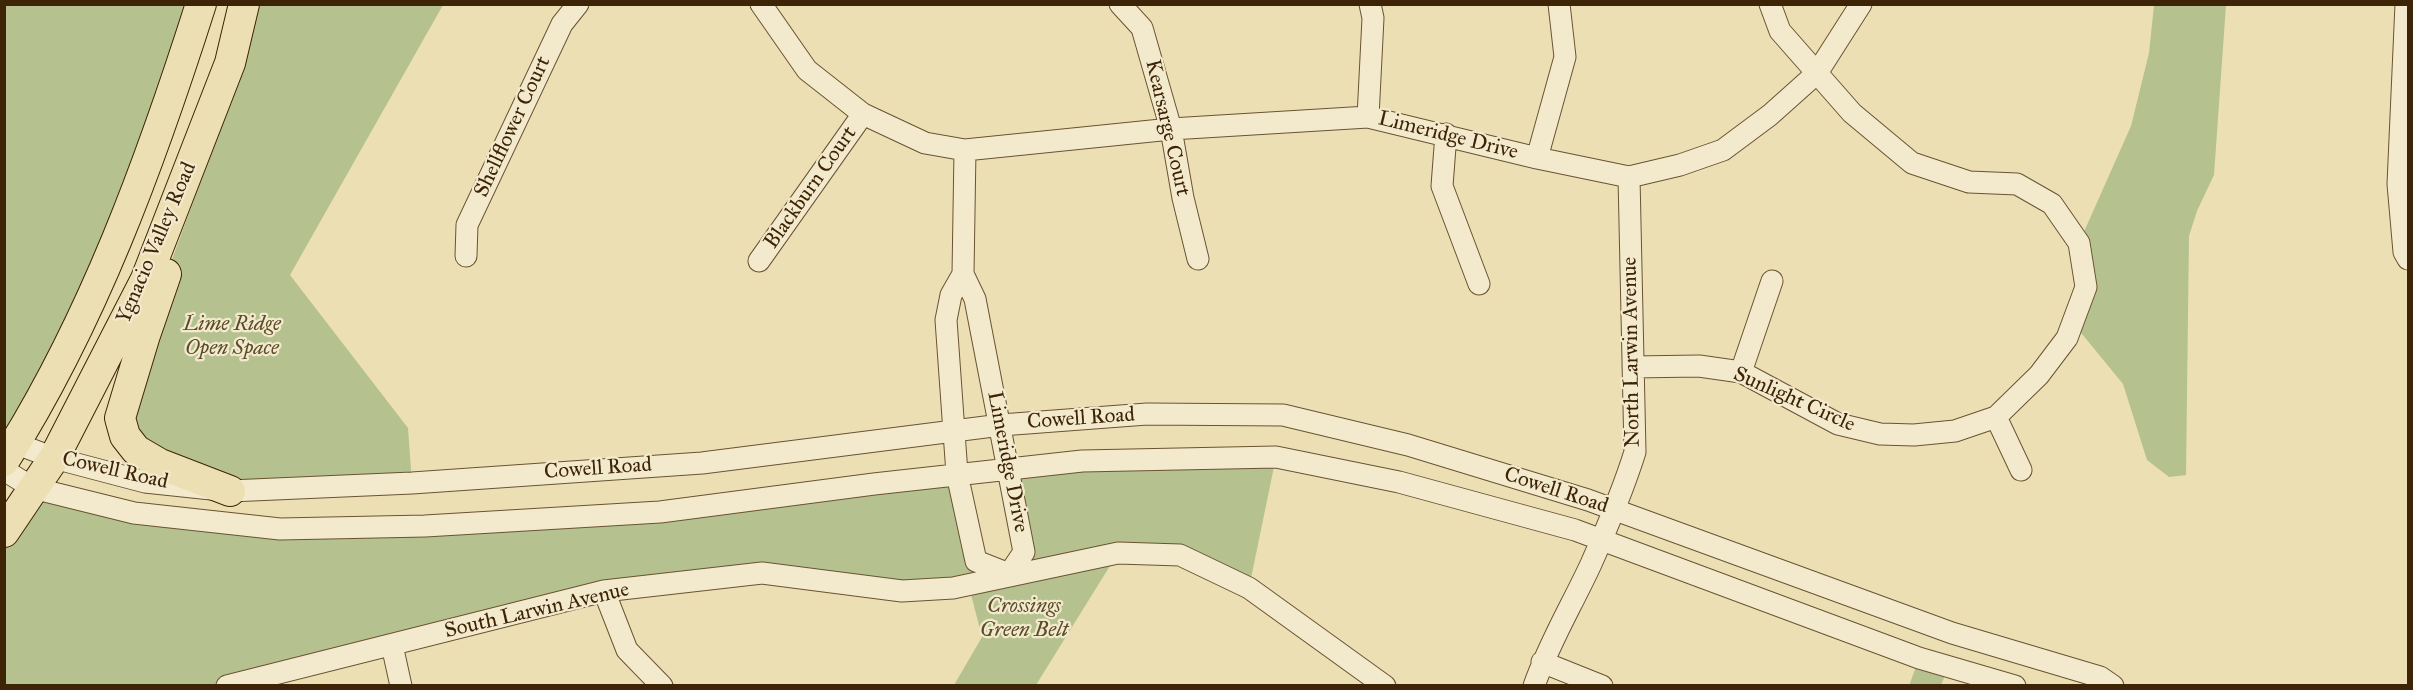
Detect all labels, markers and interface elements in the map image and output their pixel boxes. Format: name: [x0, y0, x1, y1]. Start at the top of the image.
street label: Shellflower Court: [469, 53, 557, 201]
street label: Kearsarge Court: [1139, 57, 1195, 199]
street label: Limeridge Drive: [1375, 106, 1521, 166]
street label: Blackburn Court: [759, 122, 863, 254]
street label: Ygnacio Valley Road: [112, 159, 202, 327]
street label: North Larwin Avenue: [1618, 257, 1646, 447]
park label: Lime Ridge Open Space: [183, 312, 281, 362]
street label: Sunlight Circle: [1729, 362, 1859, 438]
street label: Limeridge Drive: [981, 389, 1033, 535]
street label: Cowell Road: [1026, 403, 1136, 435]
street label: Cowell Road: [60, 447, 170, 495]
street label: Cowell Road: [543, 453, 653, 485]
street label: Cowell Road: [1501, 462, 1611, 520]
street label: South Larwin Avenue: [442, 578, 632, 644]
park label: Crossings Green Belt: [980, 594, 1068, 644]

